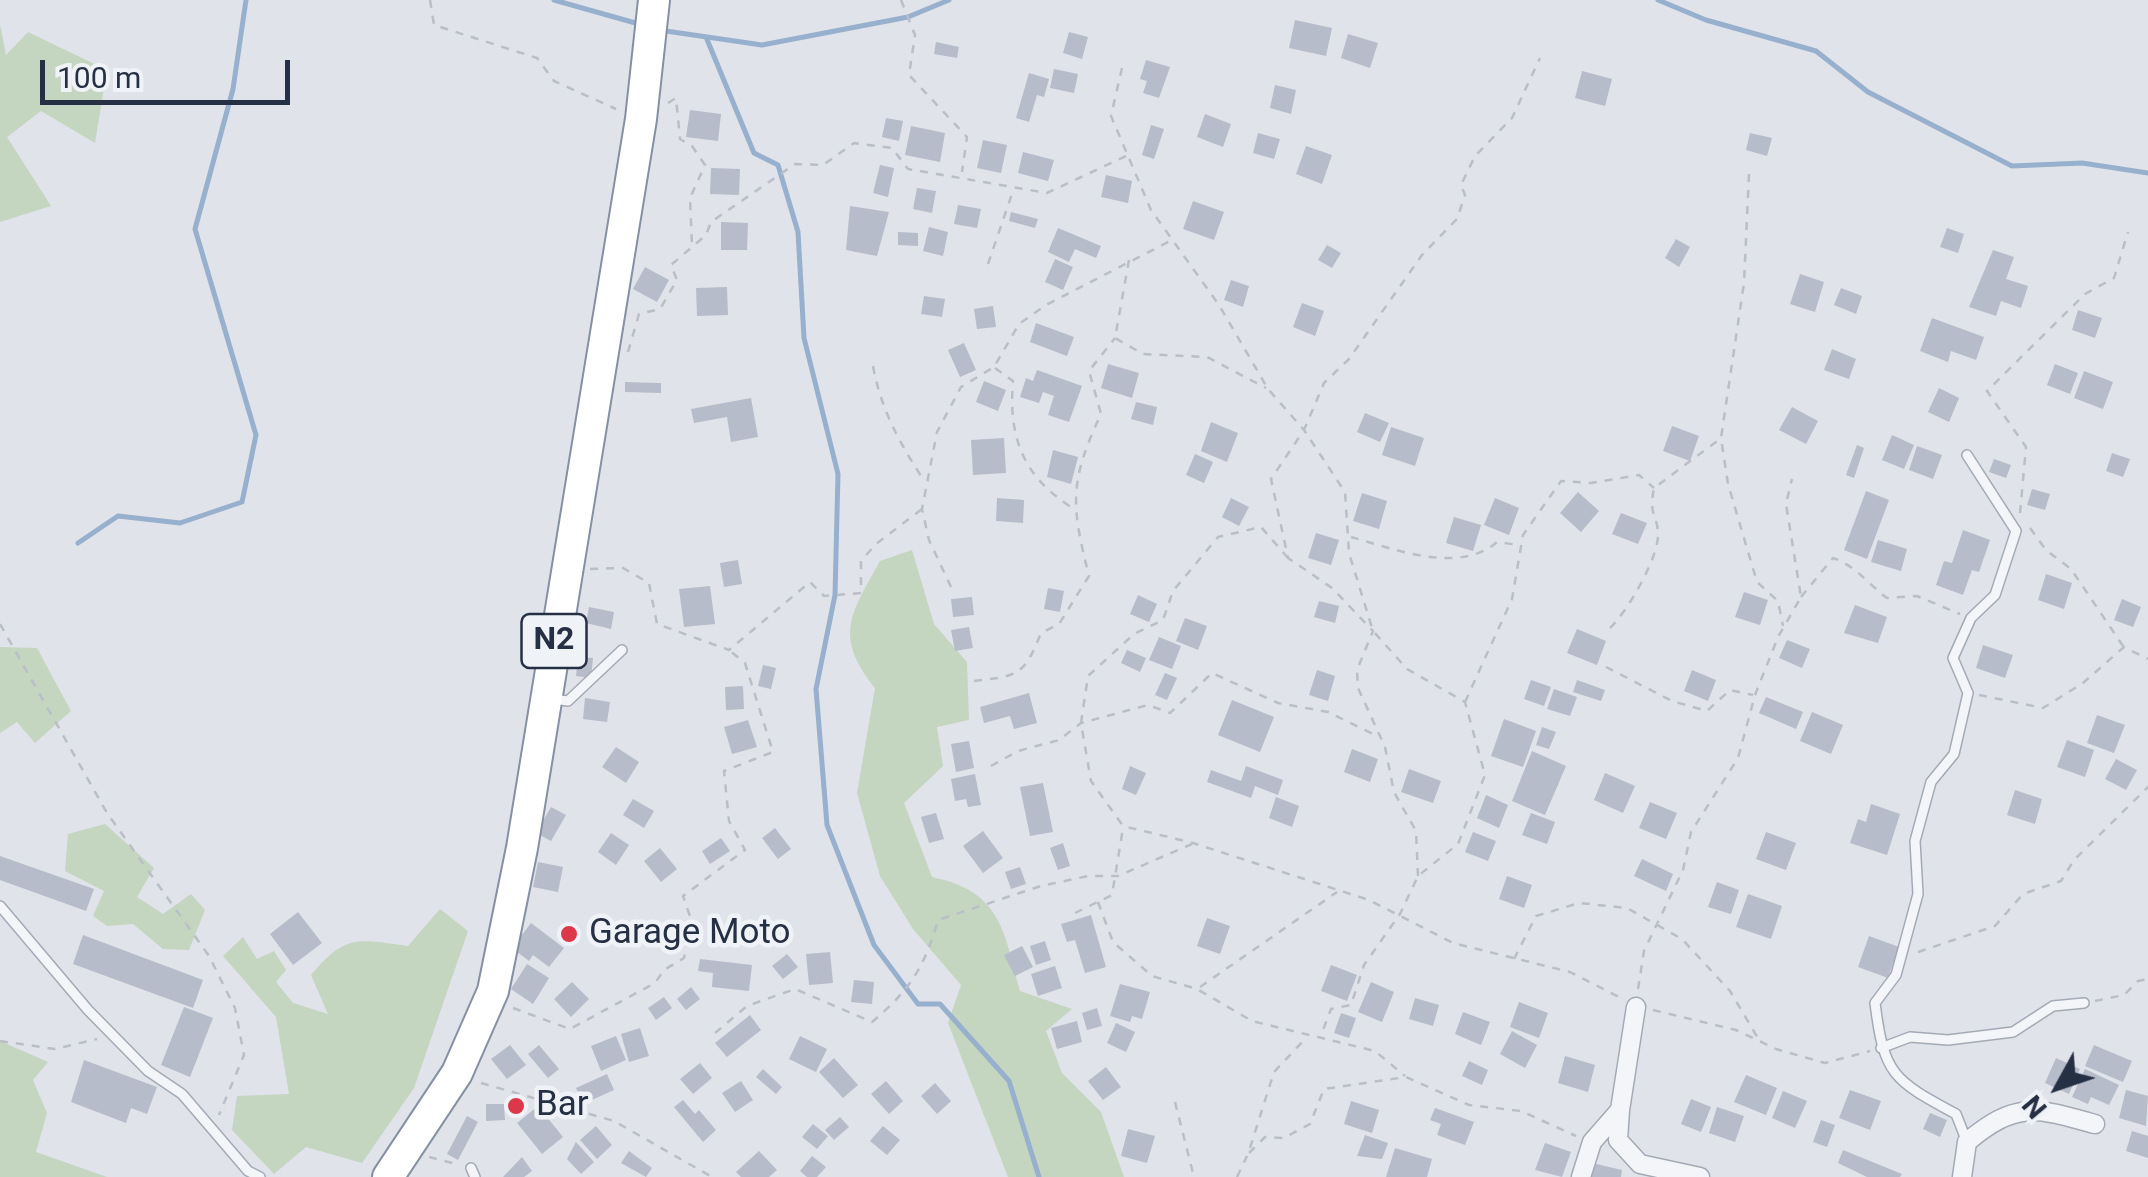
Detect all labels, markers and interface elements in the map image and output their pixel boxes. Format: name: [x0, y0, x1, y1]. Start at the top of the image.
scale bar: [45, 40, 295, 102]
text: 100 m: [57, 60, 141, 95]
road number: N2: [522, 614, 586, 668]
place label: Garage Moto: [589, 913, 791, 955]
marker: Garage Moto: [558, 923, 580, 945]
north arrow: [2008, 1037, 2108, 1137]
place label: Bar: [536, 1085, 589, 1127]
text: N: [2016, 1088, 2054, 1125]
marker: Bar: [505, 1095, 527, 1117]

